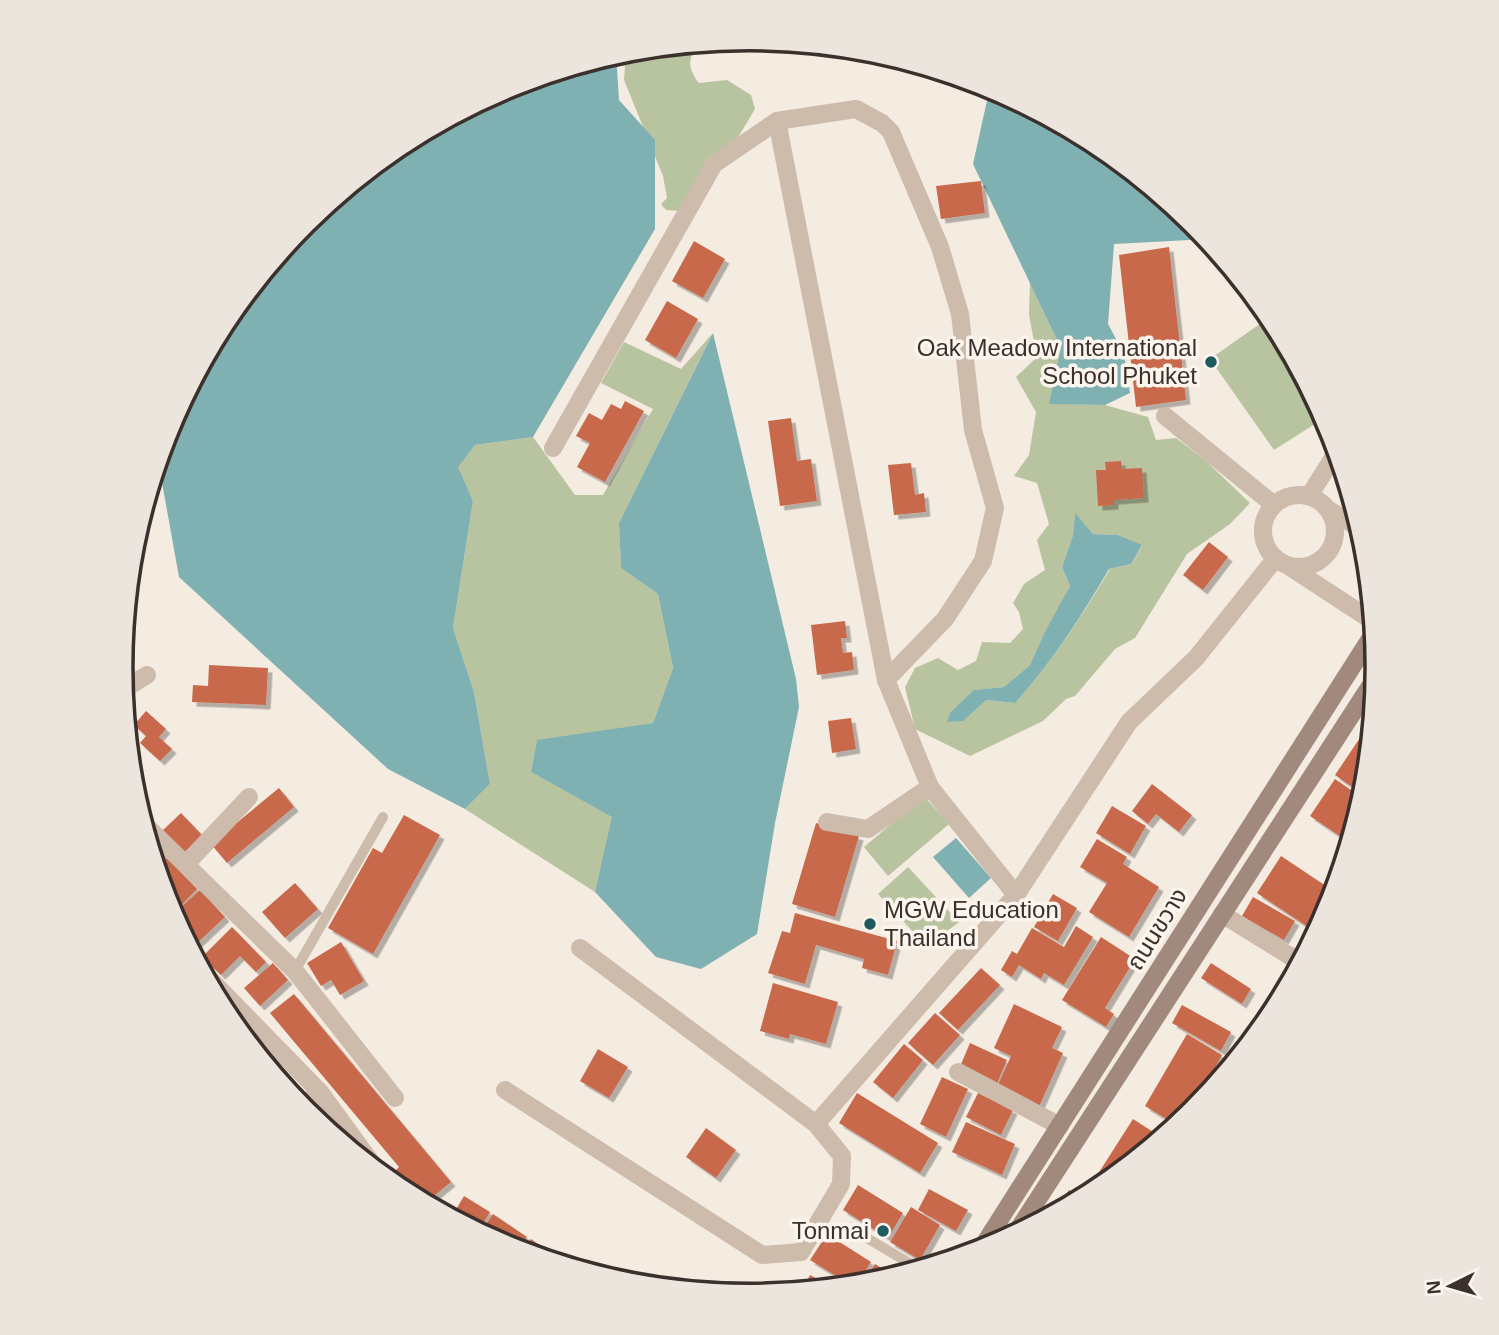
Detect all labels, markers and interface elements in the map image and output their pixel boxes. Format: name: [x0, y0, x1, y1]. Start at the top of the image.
place label: Oak Meadow International School Phuket: [917, 334, 1197, 389]
marker: Oak Meadow International School Phuket: [1203, 354, 1219, 370]
street label: ถนนขวาง: [1121, 883, 1192, 975]
place label: MGW Education Thailand: [884, 896, 1059, 951]
marker: MGW Education Thailand: [862, 916, 878, 932]
place label: Tonmai: [792, 1217, 869, 1244]
marker: Tonmai: [875, 1223, 891, 1239]
north arrow: [1415, 1251, 1485, 1321]
text: N: [1423, 1280, 1445, 1295]

